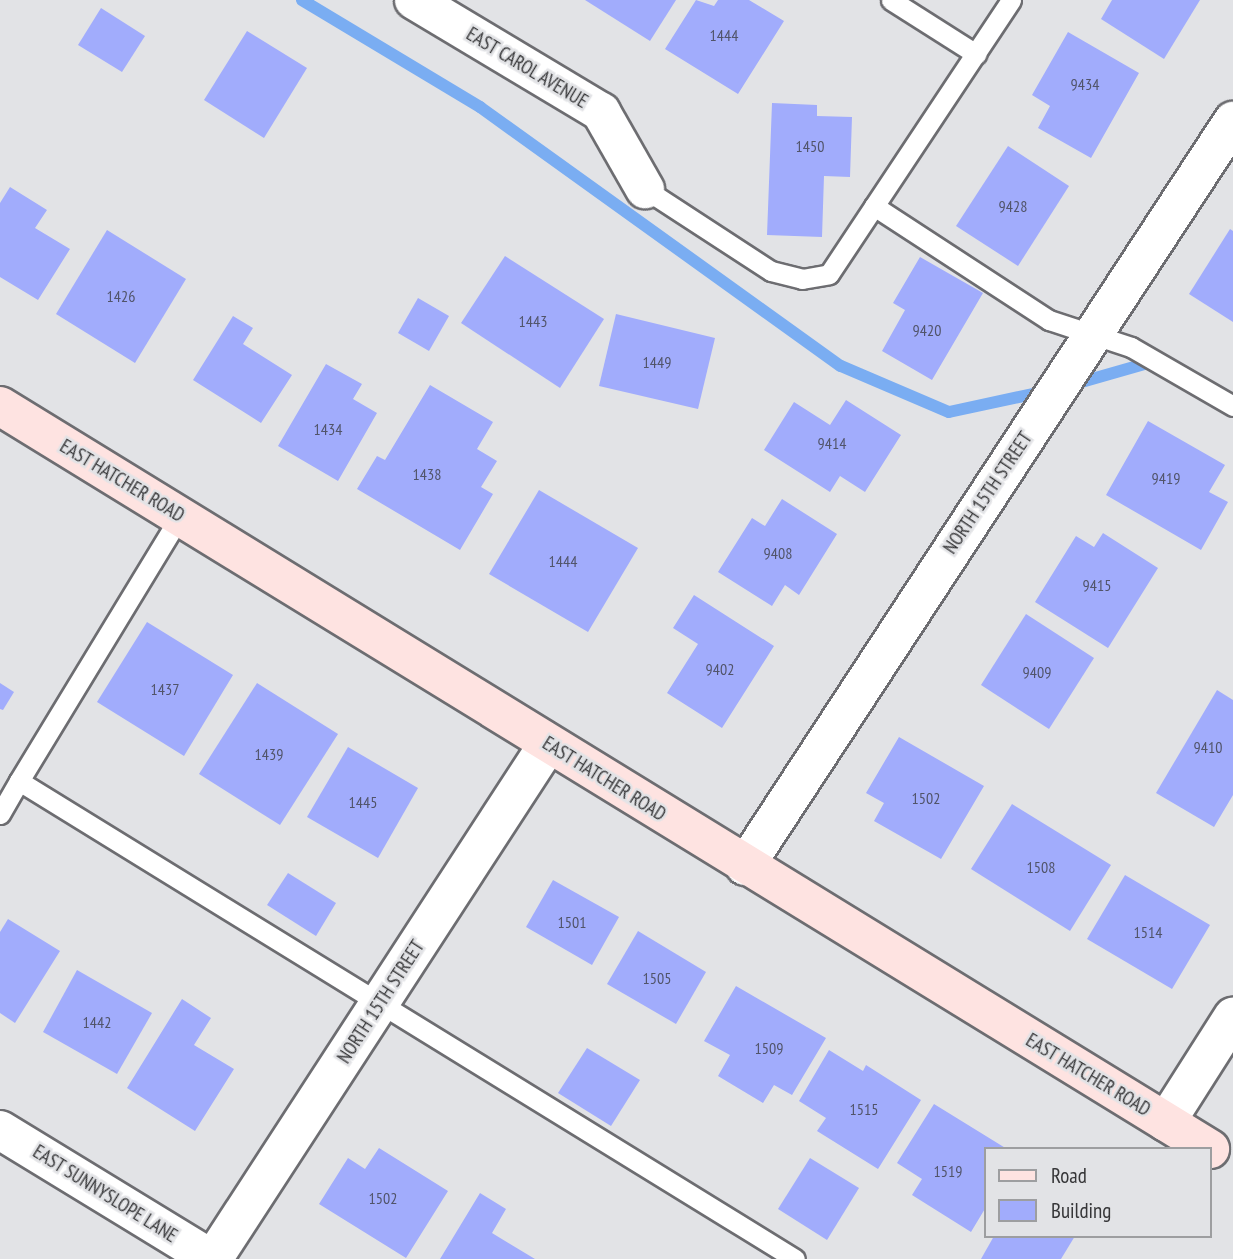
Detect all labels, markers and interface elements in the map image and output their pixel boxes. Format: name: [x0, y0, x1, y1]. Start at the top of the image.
street label: EAST CAROL AVENUE: [461, 22, 593, 114]
house number: 1444: [710, 25, 738, 45]
house number: 9434: [1071, 74, 1099, 94]
house number: 1450: [796, 136, 824, 156]
house number: 9428: [999, 196, 1027, 216]
house number: 1426: [107, 286, 135, 306]
house number: 1443: [519, 311, 547, 331]
house number: 9420: [913, 320, 941, 340]
house number: 1449: [643, 352, 671, 372]
house number: 1434: [314, 419, 342, 439]
street label: NORTH 15TH STREET: [939, 428, 1037, 558]
house number: 9414: [818, 433, 846, 453]
street label: EAST HATCHER ROAD: [55, 435, 189, 527]
house number: 1438: [413, 464, 441, 484]
house number: 9419: [1152, 468, 1180, 488]
house number: 9408: [764, 543, 792, 563]
house number: 1444: [549, 551, 577, 571]
house number: 9415: [1083, 575, 1111, 595]
house number: 9402: [706, 659, 734, 679]
house number: 9409: [1023, 662, 1051, 682]
house number: 1437: [151, 679, 179, 699]
street label: EAST HATCHER ROAD: [538, 732, 670, 826]
house number: 9410: [1194, 737, 1222, 757]
house number: 1439: [255, 744, 283, 764]
house number: 1502: [912, 788, 940, 808]
house number: 1445: [349, 792, 377, 812]
house number: 1508: [1027, 857, 1055, 877]
house number: 1501: [558, 912, 586, 932]
house number: 1514: [1134, 922, 1162, 942]
street label: NORTH 15TH STREET: [333, 936, 429, 1068]
house number: 1505: [643, 968, 671, 988]
house number: 1442: [83, 1012, 111, 1032]
street label: EAST HATCHER ROAD: [1021, 1029, 1155, 1121]
house number: 1509: [755, 1038, 783, 1058]
house number: 1515: [850, 1099, 878, 1119]
street label: EAST SUNNYSLOPE LANE: [28, 1140, 182, 1248]
legend: [984, 1147, 1212, 1238]
house number: 1519: [934, 1161, 962, 1181]
text: Road: [1051, 1162, 1087, 1189]
house number: 1502: [369, 1188, 397, 1208]
text: Building: [1051, 1197, 1111, 1224]

